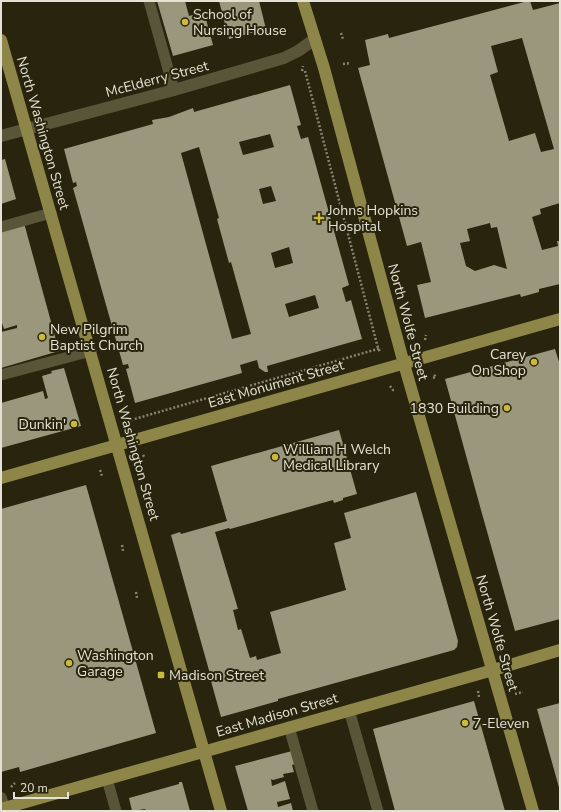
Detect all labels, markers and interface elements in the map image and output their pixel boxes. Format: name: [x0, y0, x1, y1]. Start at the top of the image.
place label: School of Nursing House: [193, 5, 286, 40]
marker: School of Nursing House: [180, 17, 190, 27]
street label: North Washington Street: [12, 54, 74, 212]
street label: McElderry Street: [103, 56, 211, 102]
place label: Johns Hopkins Hospital: [327, 201, 418, 236]
marker: Johns Hopkins Hospital: [313, 212, 325, 224]
street label: North Wolfe Street: [383, 262, 433, 383]
place label: New Pilgrim Baptist Church: [50, 320, 143, 355]
marker: New Pilgrim Baptist Church: [37, 332, 47, 342]
place label: Carey On Shop: [471, 345, 527, 380]
street label: East Monument Street: [206, 356, 346, 412]
marker: Carey On Shop: [529, 357, 539, 367]
street label: North Washington Street: [102, 365, 164, 523]
place label: 1830 Building: [410, 399, 499, 418]
marker: 1830 Building: [502, 403, 512, 413]
place label: Dunkin': [19, 415, 66, 434]
marker: Dunkin': [69, 419, 79, 429]
place label: William H Welch Medical Library: [283, 440, 391, 475]
marker: William H Welch Medical Library: [270, 452, 280, 462]
street label: North Wolfe Street: [471, 573, 523, 693]
place label: Washington Garage: [77, 646, 154, 681]
marker: Washington Garage: [64, 658, 74, 668]
place label: Madison Street: [169, 666, 264, 685]
marker: Madison Street: [156, 670, 166, 680]
street label: East Madison Street: [214, 689, 340, 741]
place label: 7-Eleven: [473, 714, 529, 733]
marker: 7-Eleven: [460, 718, 470, 728]
scale bar: [14, 774, 68, 800]
text: 20 m: [20, 780, 48, 796]

